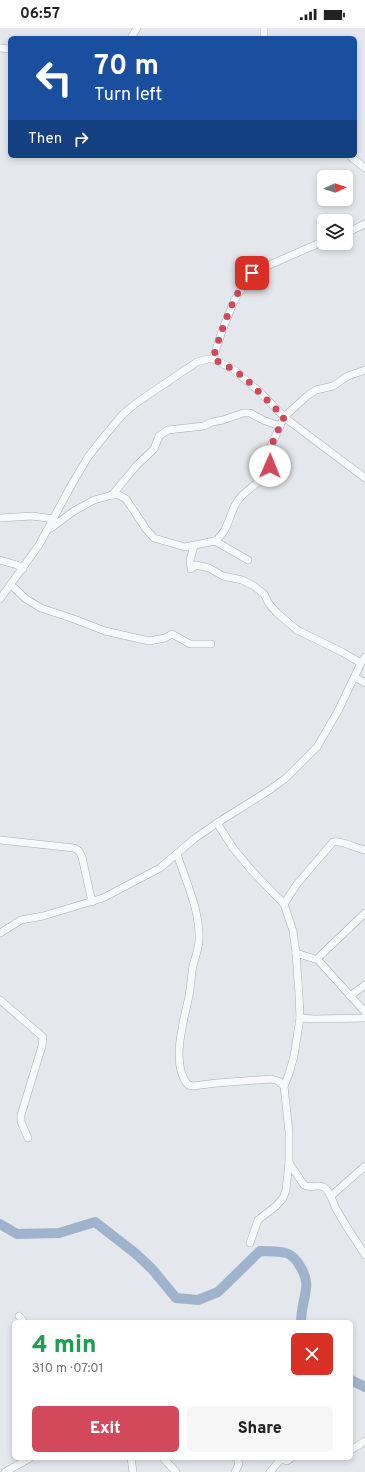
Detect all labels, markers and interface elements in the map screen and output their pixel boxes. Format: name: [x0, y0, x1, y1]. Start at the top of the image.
text: 06:57: [20, 5, 60, 24]
text: 70 m: [94, 49, 159, 85]
icon: left: [28, 52, 80, 104]
text: Turn left: [94, 84, 162, 107]
icon: right: [70, 128, 92, 150]
text: Then: [28, 130, 62, 149]
north arrow: [317, 170, 353, 206]
map controls: [317, 170, 353, 250]
button: layers: [317, 214, 353, 250]
pin: [235, 256, 269, 290]
icon: arrive: [241, 262, 263, 284]
position arrow: [249, 445, 291, 487]
text: 4 min: [32, 1331, 96, 1361]
button: close: [291, 1333, 333, 1375]
text: 310 m · 07:01: [32, 1361, 104, 1377]
button: Exit: [32, 1406, 179, 1452]
button: Share: [187, 1406, 333, 1452]

